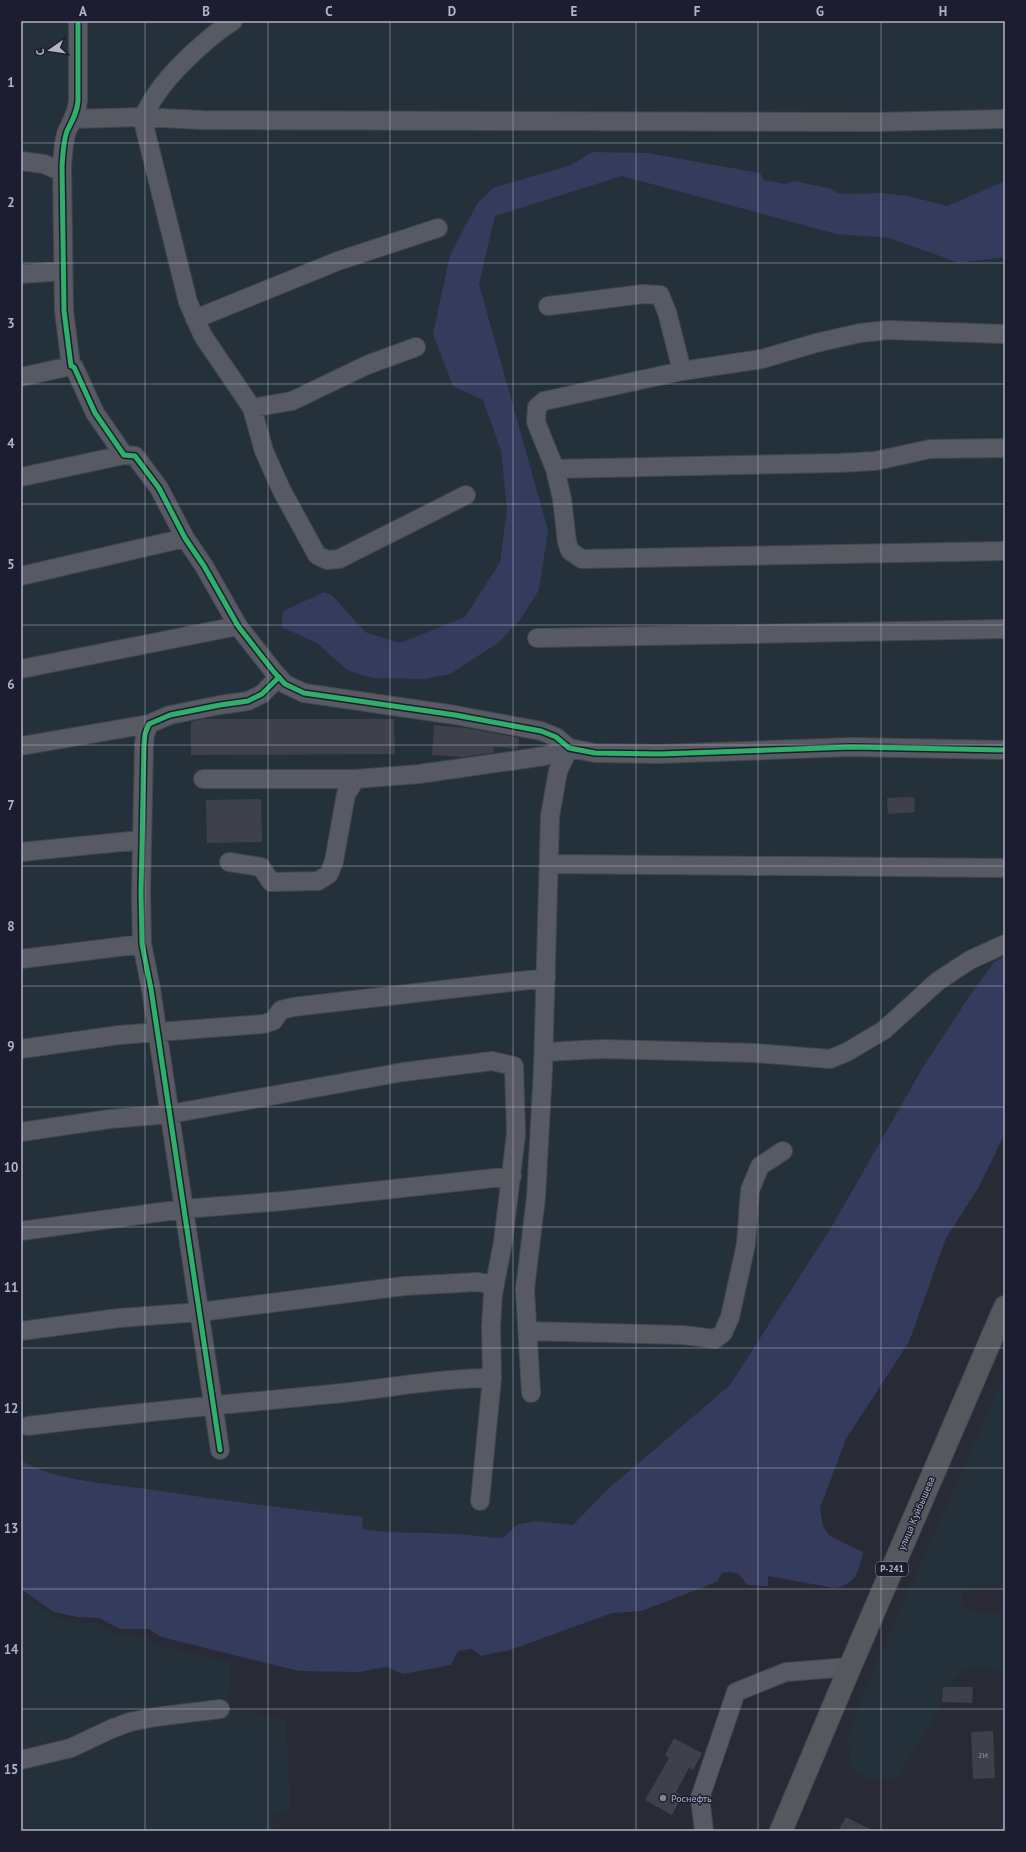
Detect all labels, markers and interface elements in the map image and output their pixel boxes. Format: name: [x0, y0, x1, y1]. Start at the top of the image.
text: A: [79, 3, 87, 20]
text: B: [202, 3, 210, 20]
text: C: [325, 3, 333, 20]
text: D: [448, 3, 456, 20]
text: E: [571, 3, 578, 20]
text: F: [694, 3, 701, 20]
text: G: [816, 3, 824, 20]
text: H: [939, 3, 947, 20]
north arrow: [30, 30, 70, 70]
text: С: [33, 48, 48, 57]
text: 1: [7, 74, 15, 91]
text: 2: [7, 194, 15, 211]
text: 3: [7, 315, 15, 332]
text: 4: [7, 435, 15, 452]
text: 5: [7, 556, 15, 573]
text: 6: [7, 676, 15, 693]
text: 7: [7, 797, 15, 814]
text: 8: [7, 918, 15, 935]
text: 9: [7, 1038, 15, 1055]
text: 10: [4, 1159, 18, 1176]
text: 11: [4, 1279, 18, 1296]
text: 12: [4, 1400, 18, 1417]
street label: улица Куйбышева: [895, 1474, 938, 1552]
text: 13: [4, 1520, 18, 1537]
road number: Р-241: [876, 1562, 908, 1576]
text: 14: [4, 1641, 19, 1658]
house number: 2И: [978, 1750, 988, 1760]
text: 15: [4, 1761, 18, 1778]
place label: Роснефть: [671, 1792, 712, 1805]
marker: Роснефть: [658, 1793, 668, 1803]

